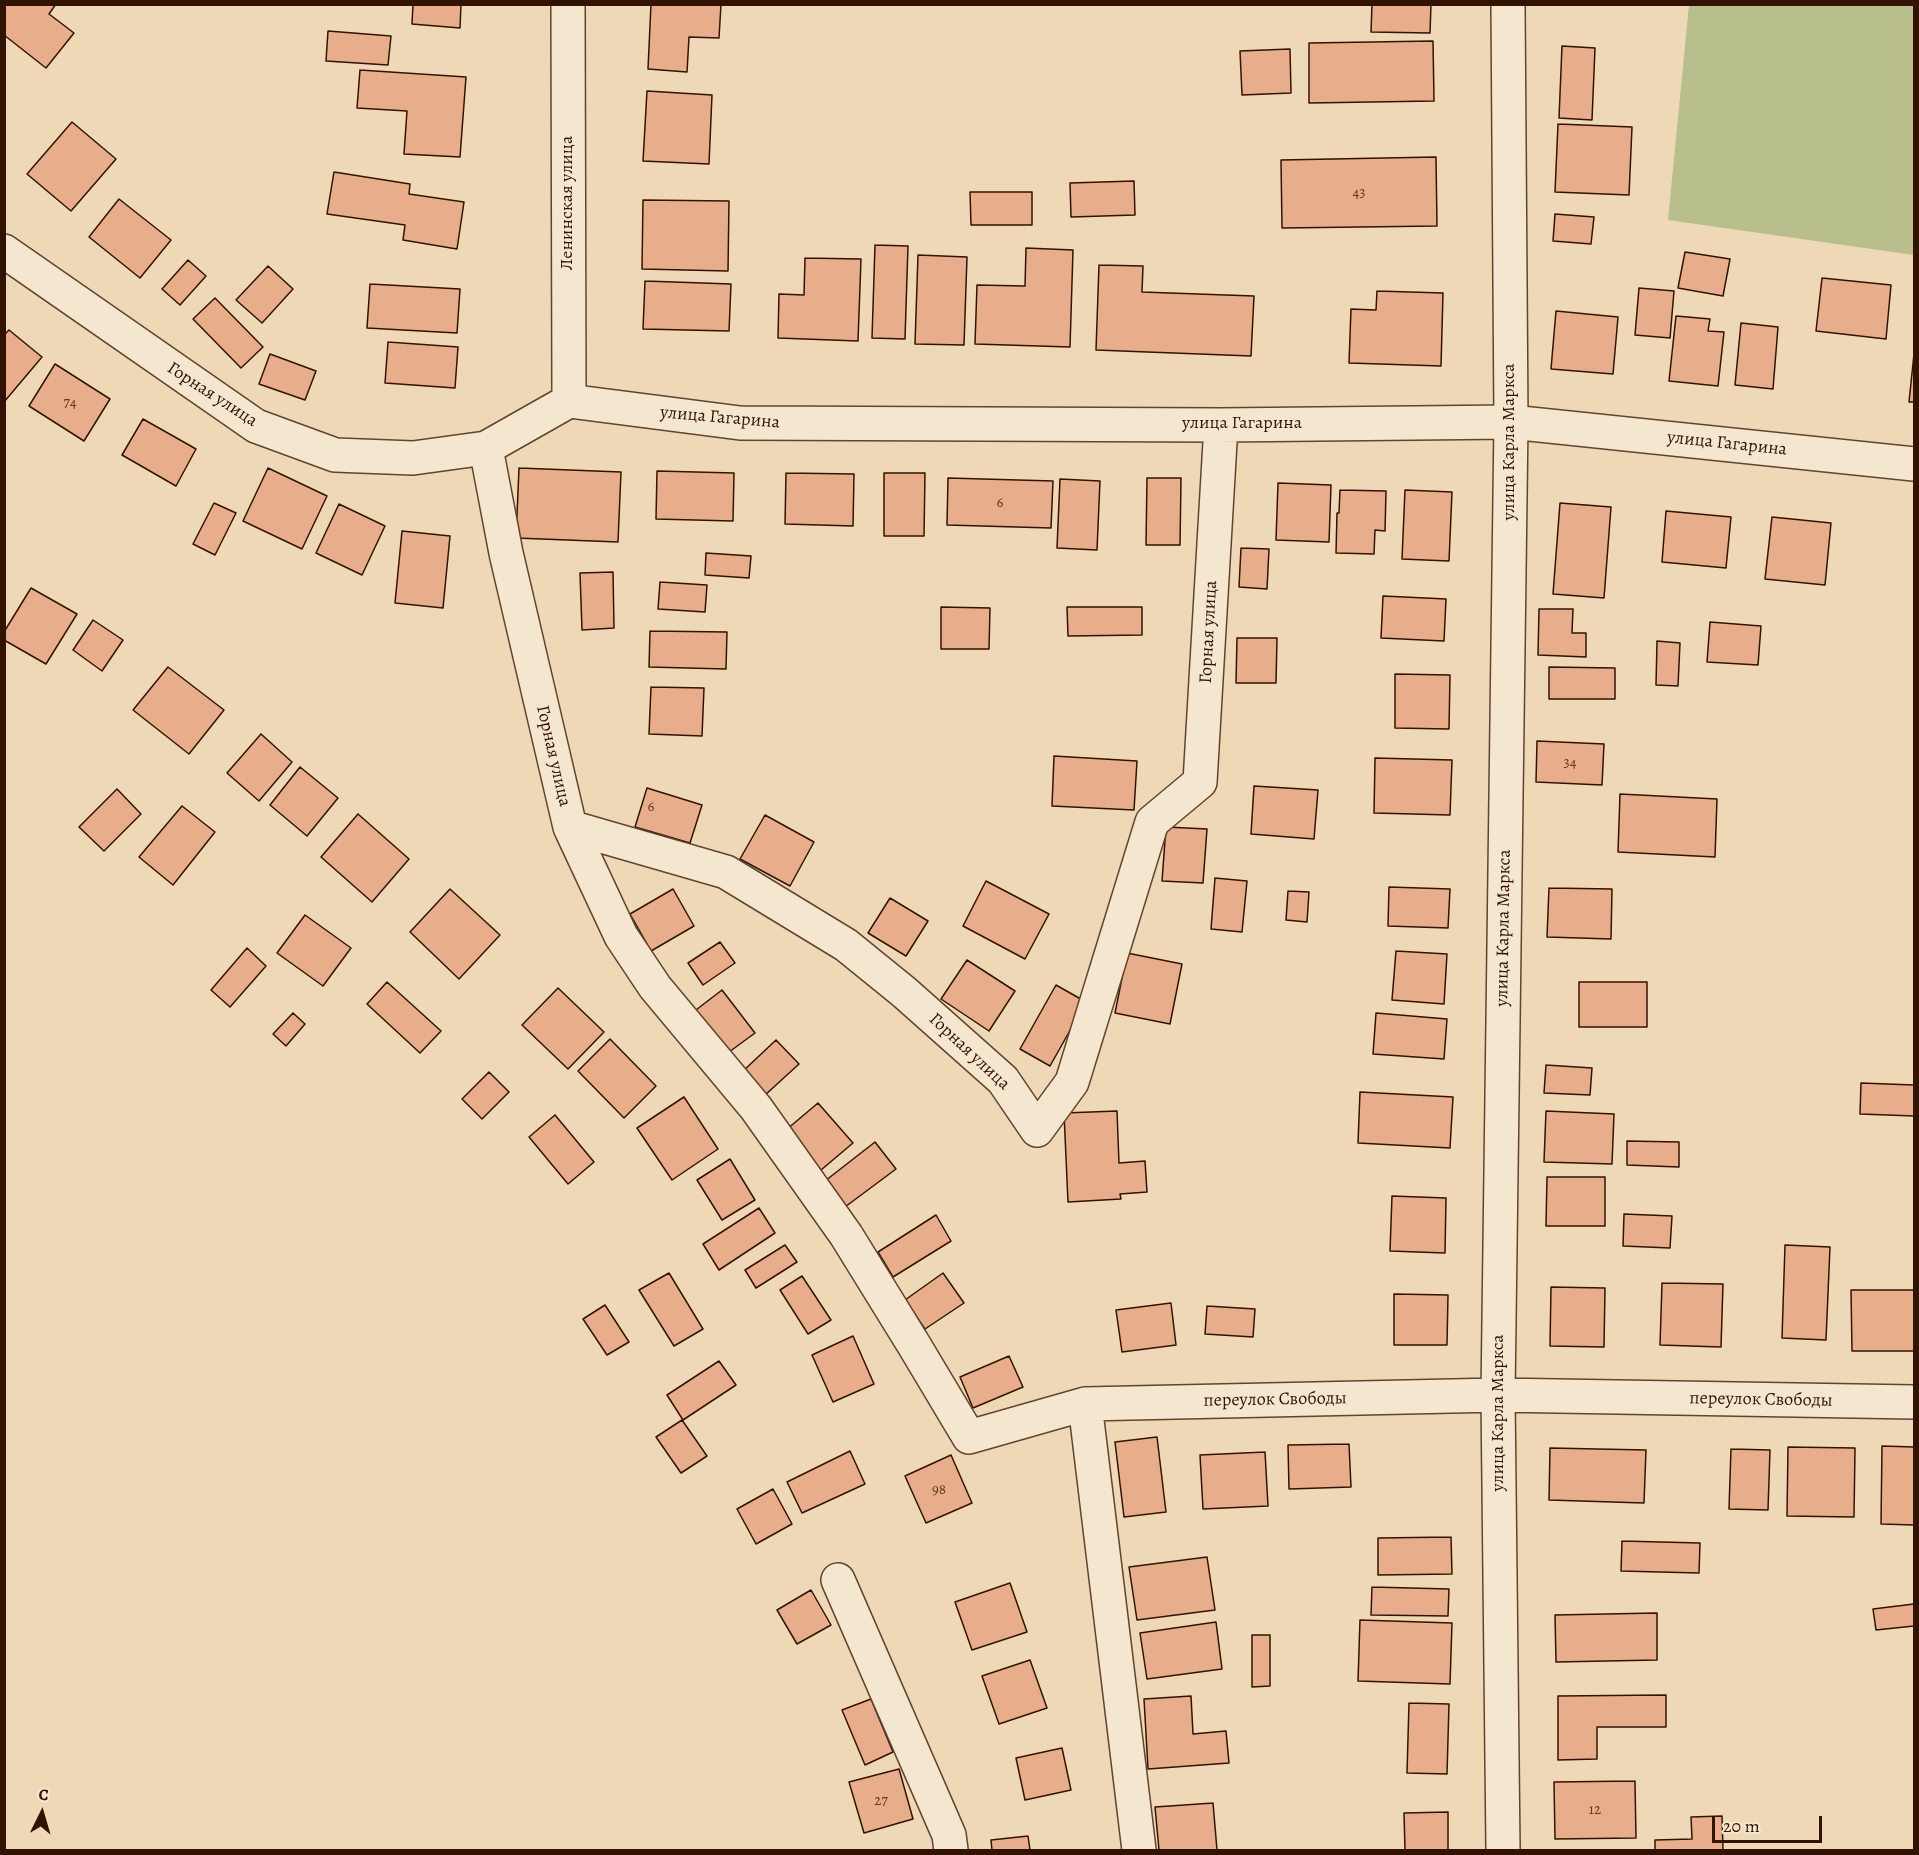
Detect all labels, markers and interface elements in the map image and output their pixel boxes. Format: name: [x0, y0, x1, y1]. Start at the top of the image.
street label: Ленинская улица: [557, 136, 579, 270]
house number: 43: [1352, 184, 1366, 202]
street label: Горная улица: [163, 358, 261, 432]
street label: улица Карла Маркса: [1499, 363, 1521, 521]
house number: 74: [63, 394, 77, 412]
street label: улица Гагарина: [659, 402, 781, 434]
street label: улица Гагарина: [1182, 413, 1302, 435]
street label: улица Гагарина: [1666, 427, 1788, 461]
house number: 6: [997, 494, 1003, 512]
street label: Горная улица: [1196, 580, 1222, 684]
street label: Горная улица: [531, 703, 575, 809]
house number: 34: [1563, 754, 1577, 772]
house number: 6: [648, 798, 654, 816]
street label: улица Карла Маркса: [1492, 849, 1516, 1007]
street label: Горная улица: [924, 1009, 1014, 1095]
street label: улица Карла Маркса: [1488, 1334, 1510, 1492]
street label: переулок Свободы: [1203, 1388, 1347, 1412]
street label: переулок Свободы: [1689, 1388, 1833, 1412]
house number: 98: [932, 1481, 946, 1499]
north arrow: [12, 1783, 72, 1843]
text: С: [38, 1784, 49, 1806]
house number: 27: [874, 1792, 888, 1810]
house number: 12: [1589, 1801, 1601, 1819]
scale bar: [1715, 1804, 1824, 1842]
text: 20 m: [1723, 1814, 1760, 1838]

